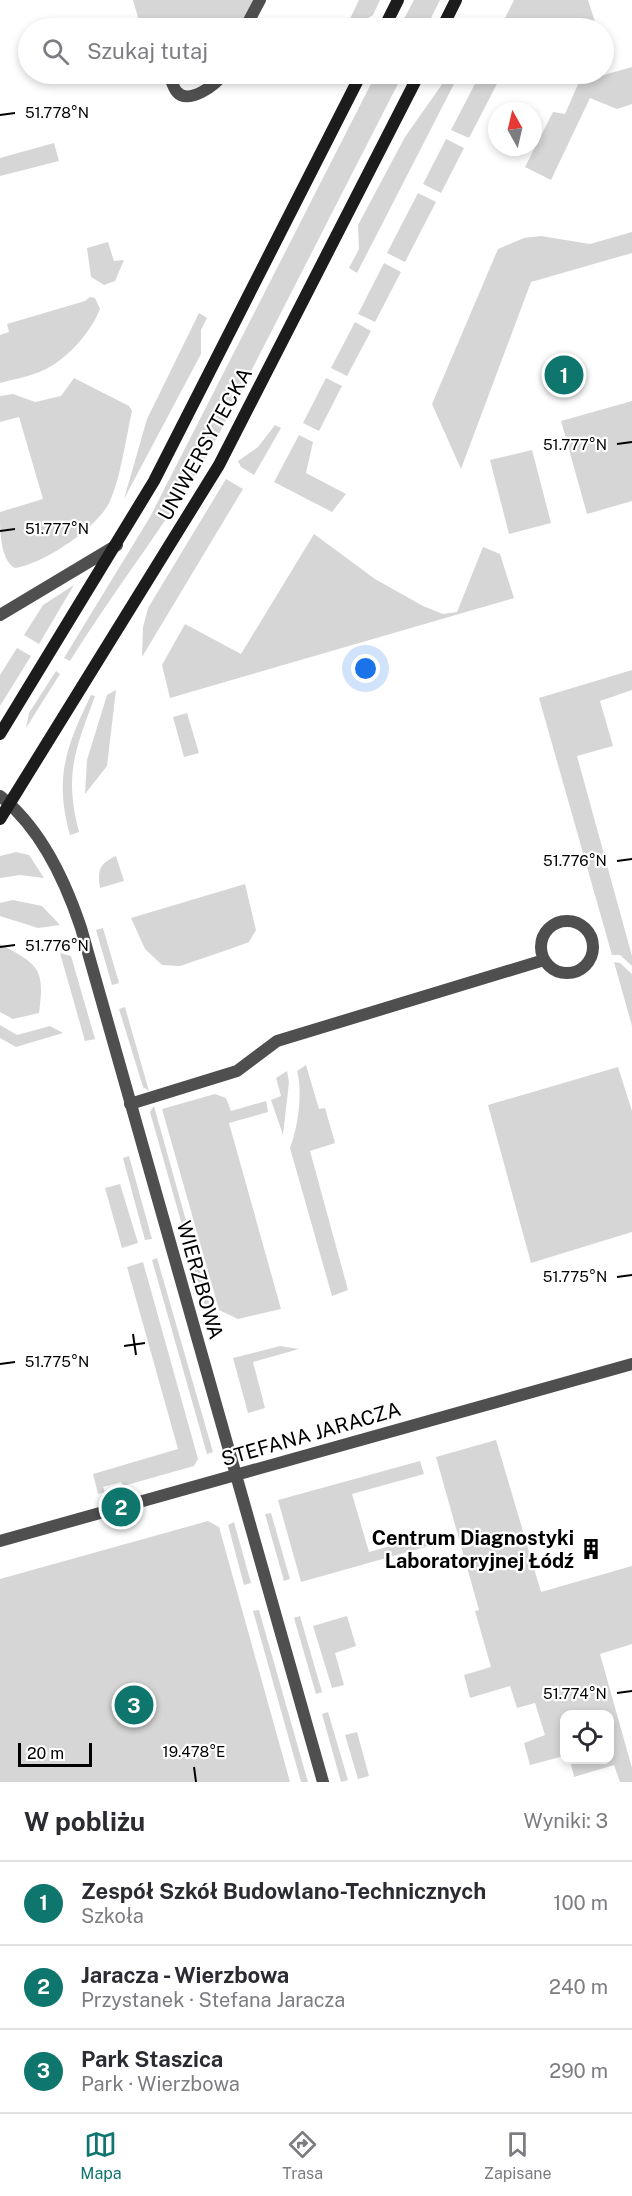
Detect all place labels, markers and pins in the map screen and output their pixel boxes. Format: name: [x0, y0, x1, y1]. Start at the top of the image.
pin: 1: [544, 352, 584, 398]
pin: 2: [102, 1484, 140, 1530]
place label: Centrum Diagnostyki Laboratoryjnej Łódź: [372, 1526, 574, 1573]
building icon: Centrum Diagnostyki Laboratoryjnej Łódź: [579, 1537, 603, 1561]
pin: 3: [114, 1682, 154, 1728]

